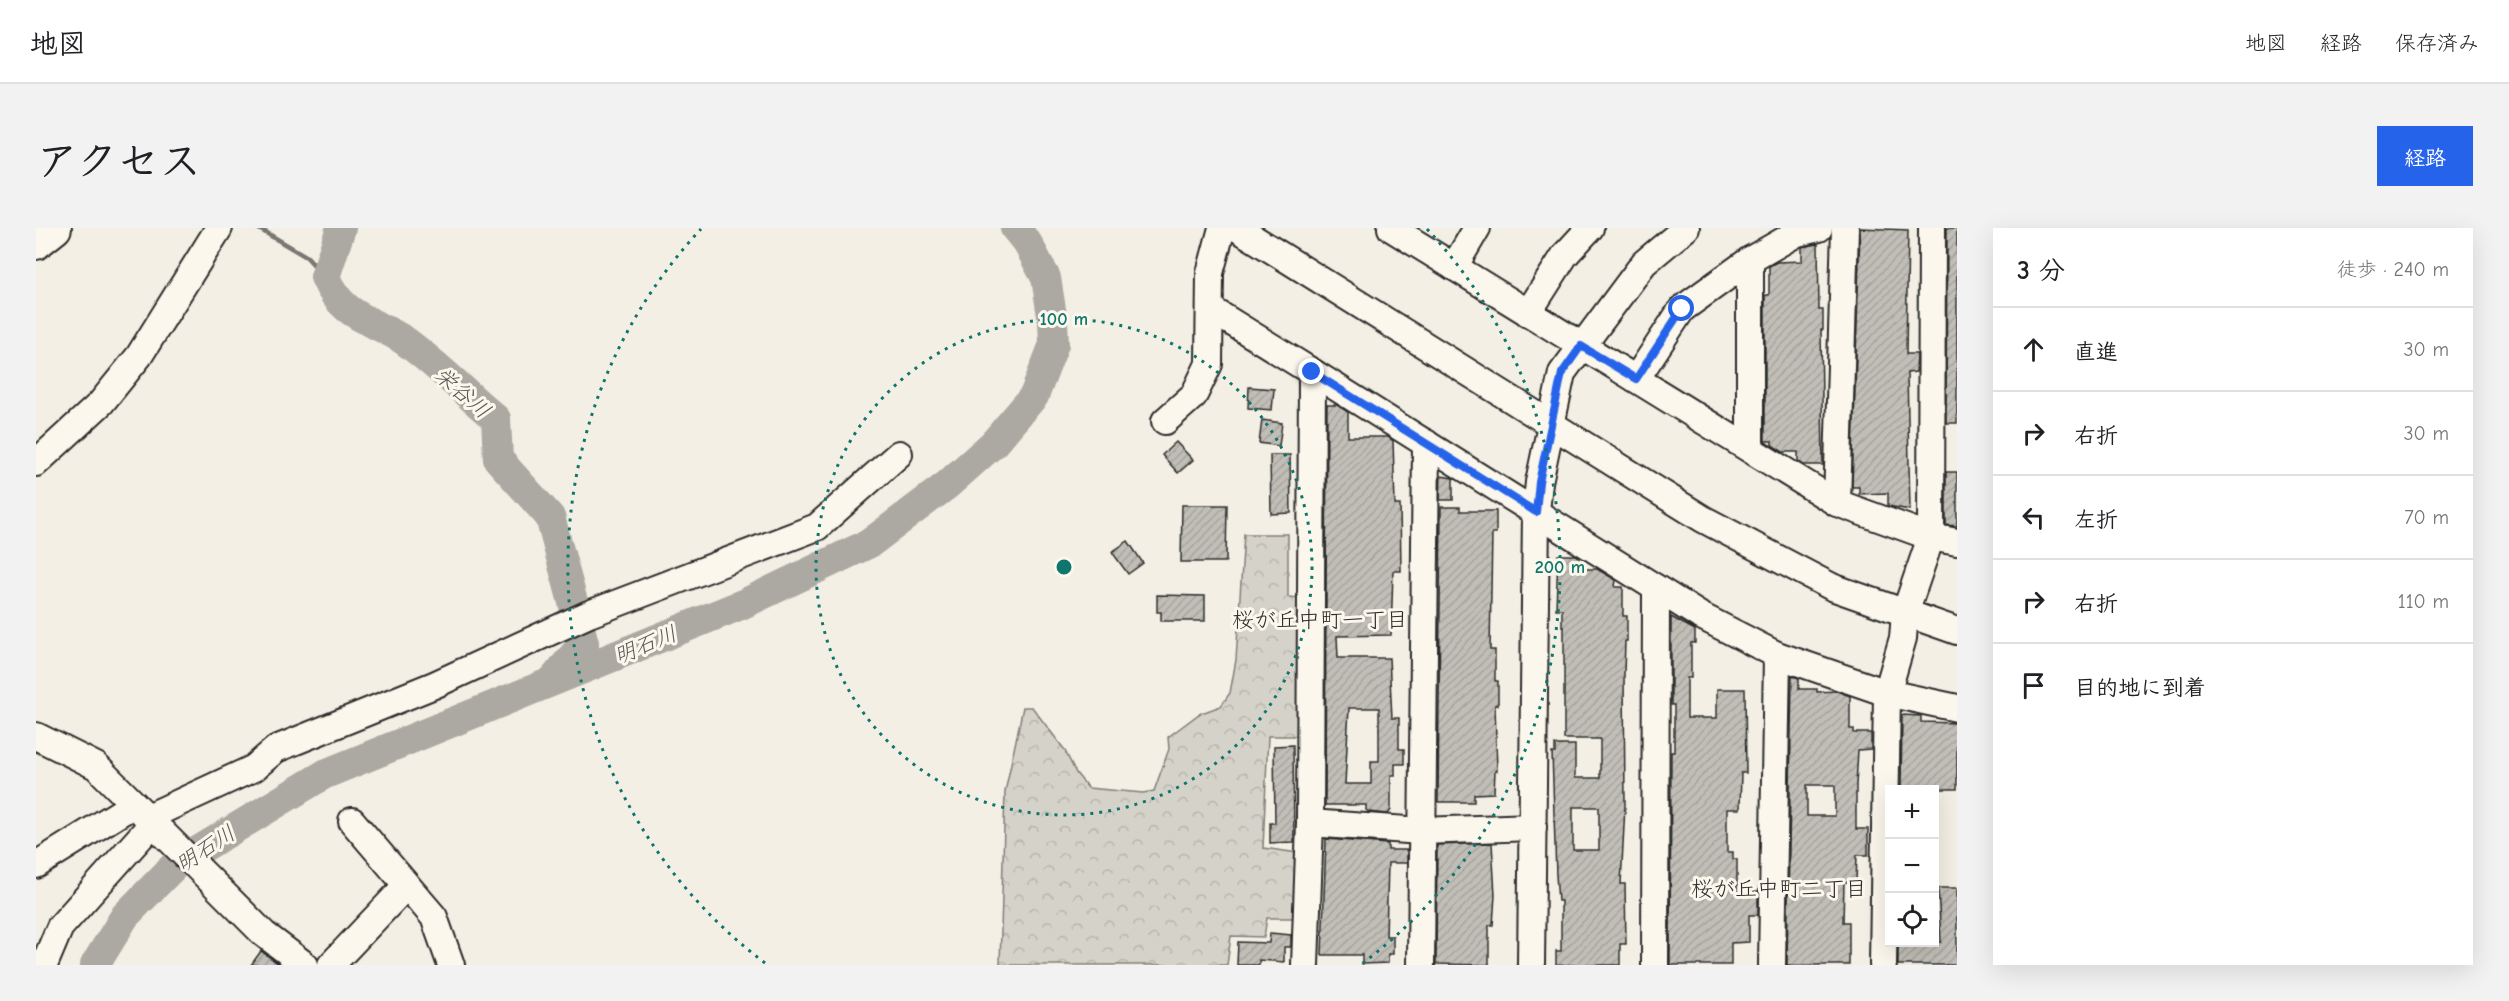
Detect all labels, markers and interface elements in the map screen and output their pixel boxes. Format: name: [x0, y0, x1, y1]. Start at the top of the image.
text: 地図: [30, 28, 86, 60]
text: 地図: [2245, 31, 2287, 55]
text: 経路: [2320, 31, 2362, 55]
text: 保存済み: [2395, 31, 2479, 55]
button: 経路: [2377, 126, 2473, 186]
text: アクセス: [36, 137, 201, 186]
text: 3 分: [2017, 256, 2065, 286]
text: 徒歩 · 240 m: [2337, 258, 2449, 281]
route start: [1668, 295, 1694, 321]
text: 100 m: [1040, 309, 1088, 330]
icon: ahead: [2017, 333, 2050, 366]
text: 30 m: [2403, 338, 2449, 361]
text: 直進: [2074, 339, 2118, 365]
route end: [1298, 358, 1324, 384]
water label: 栄谷川: [429, 361, 496, 424]
icon: right: [2017, 417, 2050, 450]
text: 30 m: [2403, 422, 2449, 445]
text: 右折: [2074, 423, 2118, 449]
icon: left: [2017, 501, 2050, 534]
text: 70 m: [2404, 506, 2449, 529]
text: 左折: [2074, 507, 2118, 533]
centre of rings: [1054, 557, 1074, 577]
text: 200 m: [1535, 557, 1585, 578]
icon: right: [2017, 585, 2050, 618]
text: 110 m: [2398, 590, 2449, 613]
text: 右折: [2074, 591, 2118, 617]
district label: 桜が丘中町一丁目: [1232, 607, 1408, 633]
water label: 明石川: [610, 621, 681, 669]
icon: arrive: [2017, 669, 2050, 702]
text: 目的地に到着: [2074, 675, 2206, 701]
map controls: [1885, 785, 1939, 947]
button: +: [1885, 785, 1939, 839]
water label: 明石川: [171, 820, 240, 878]
button: −: [1885, 839, 1939, 893]
district label: 桜が丘中町二丁目: [1691, 876, 1867, 902]
button: locate: [1885, 893, 1939, 947]

